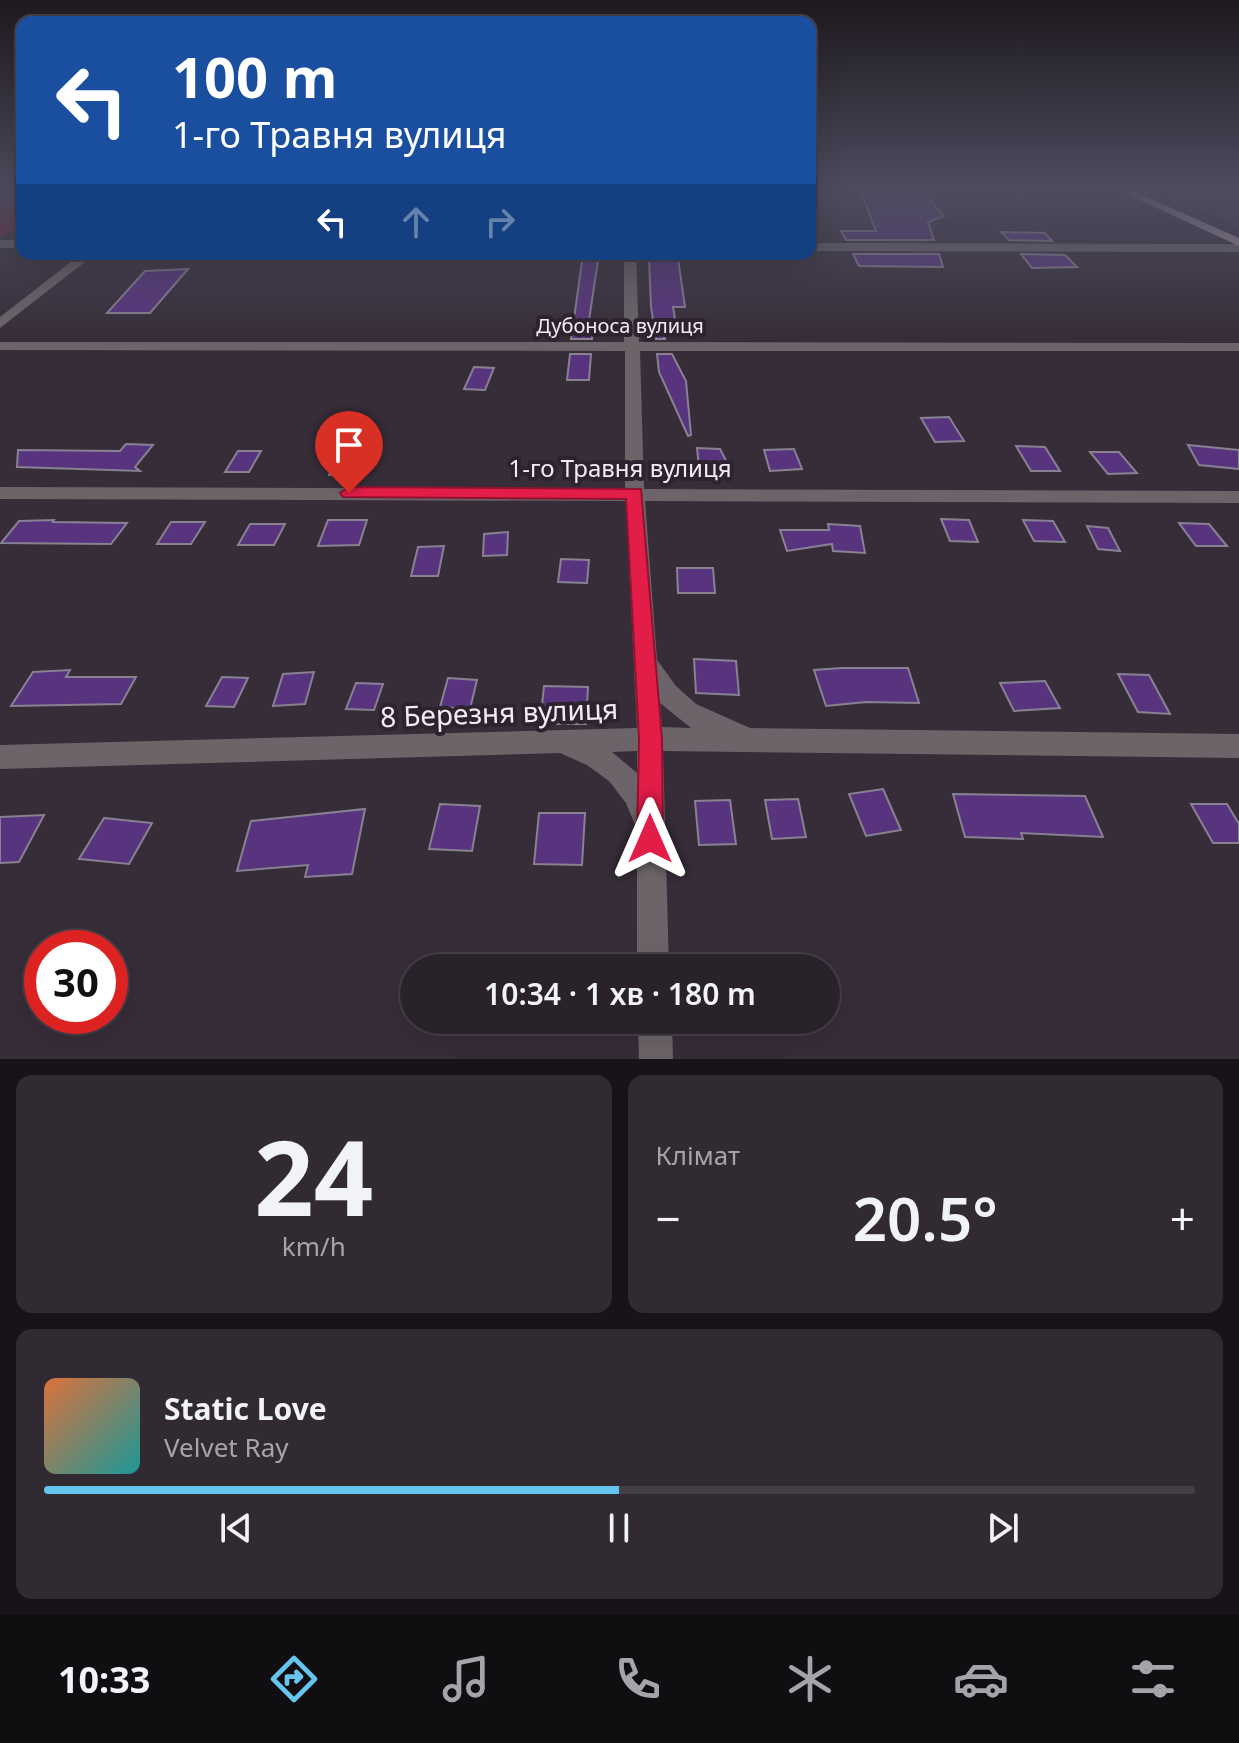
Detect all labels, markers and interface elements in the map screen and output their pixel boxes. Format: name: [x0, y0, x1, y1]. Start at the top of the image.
text: 100 m: [172, 38, 337, 114]
icon: left: [40, 48, 144, 152]
text: 1-го Травня вулиця: [172, 110, 506, 159]
icon: left: [310, 200, 354, 244]
icon: ahead: [394, 200, 438, 244]
icon: right: [478, 200, 522, 244]
street label: Дубоноса вулиця: [536, 312, 704, 339]
pin: [315, 411, 383, 493]
icon: arrive: [327, 423, 371, 467]
street label: 1-го Травня вулиця: [509, 451, 731, 484]
street label: 8 Березня вулиця: [379, 689, 619, 735]
position arrow: [608, 797, 692, 881]
speed limit sign: 30: [24, 930, 128, 1034]
text: 10:34 · 1 хв · 180 m: [484, 973, 756, 1014]
text: 24: [254, 1105, 373, 1246]
text: Клімат: [656, 1137, 740, 1173]
text: 20.5°: [853, 1177, 998, 1259]
text: −: [656, 1188, 681, 1248]
text: +: [1170, 1188, 1195, 1248]
text: km/h: [282, 1228, 346, 1264]
text: Static Love: [164, 1388, 327, 1429]
text: Velvet Ray: [164, 1429, 289, 1465]
icon: previous: [214, 1506, 258, 1550]
icon: pause: [597, 1506, 641, 1550]
icon: next: [981, 1506, 1025, 1550]
icon: directions: [266, 1651, 322, 1707]
icon: music: [438, 1651, 494, 1707]
icon: phone: [610, 1651, 666, 1707]
icon: climate: [782, 1651, 838, 1707]
icon: car: [953, 1651, 1009, 1707]
icon: filters: [1125, 1651, 1181, 1707]
text: 10:33: [58, 1655, 150, 1704]

